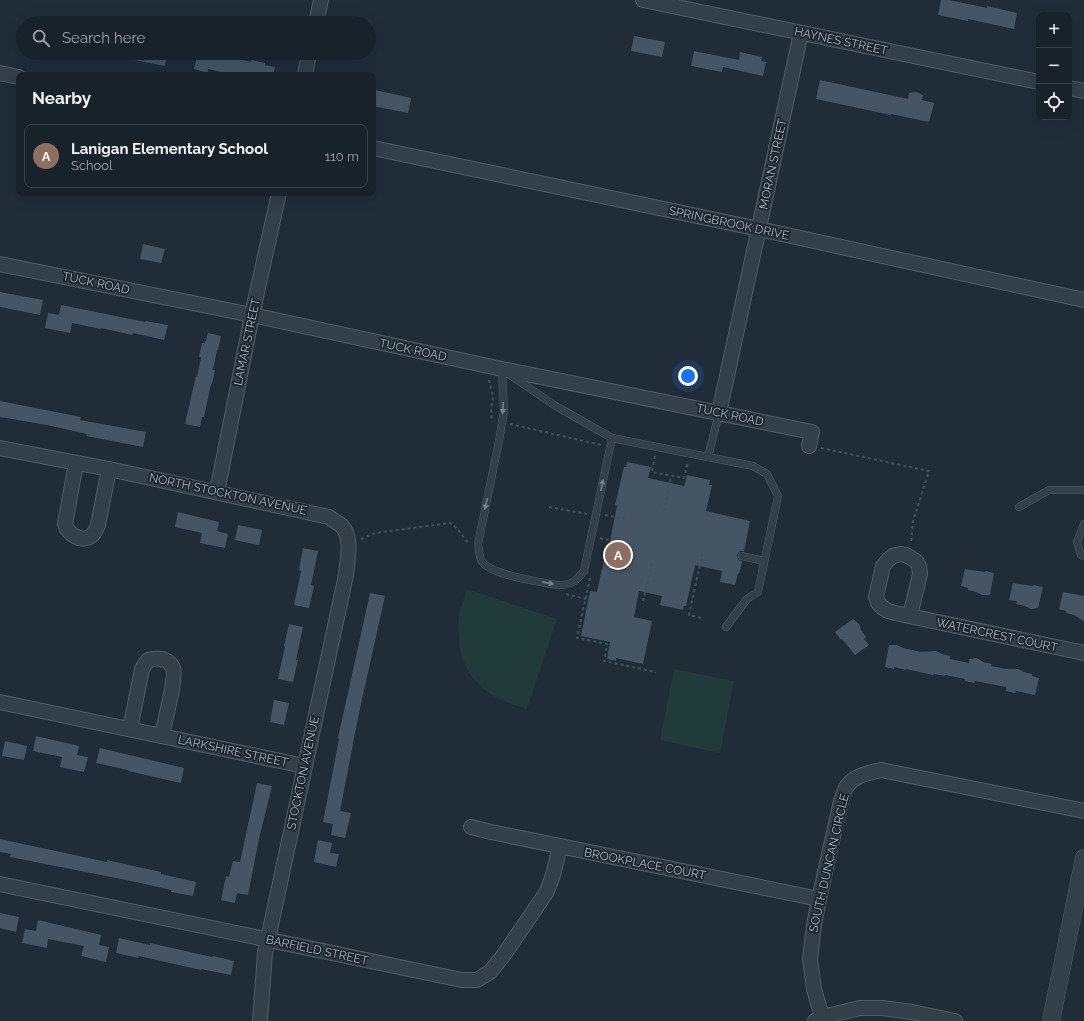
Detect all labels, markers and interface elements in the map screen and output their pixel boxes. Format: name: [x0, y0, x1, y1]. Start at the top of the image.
map controls: [1036, 12, 1072, 120]
button: +: [1036, 12, 1072, 48]
search box: [16, 16, 376, 60]
street label: HAYNES STREET: [793, 24, 890, 58]
icon: search: [30, 27, 52, 49]
text: Search here: [62, 29, 145, 47]
button: −: [1036, 48, 1072, 84]
button: locate: [1036, 84, 1072, 120]
text: Nearby: [32, 88, 91, 108]
street label: MORAN STREET: [757, 117, 790, 211]
text: Lanigan Elementary School: [71, 140, 268, 158]
text: A: [42, 149, 50, 164]
text: 110 m: [325, 149, 359, 164]
text: School: [71, 158, 113, 173]
street label: SPRINGBROOK DRIVE: [668, 203, 790, 243]
street label: TUCK ROAD: [61, 269, 131, 297]
street label: LAMAR STREET: [231, 296, 263, 387]
street label: TUCK ROAD: [378, 336, 448, 364]
your location: [678, 366, 698, 386]
street label: TUCK ROAD: [695, 401, 765, 429]
one-way arrow: [500, 402, 507, 414]
street label: NORTH STOCKTON AVENUE: [148, 470, 308, 518]
one-way arrow: [600, 478, 606, 491]
one-way arrow: [483, 498, 489, 510]
pin: A: [605, 540, 631, 570]
one-way arrow: [542, 581, 554, 587]
street label: WATERCREST COURT: [935, 615, 1060, 655]
street label: STOCKTON AVENUE: [284, 715, 322, 831]
street label: LARKSHIRE STREET: [177, 732, 290, 770]
street label: SOUTH DUNCAN CIRCLE: [806, 792, 852, 934]
street label: BROOKPLACE COURT: [583, 845, 708, 883]
street label: BARFIELD STREET: [265, 932, 370, 968]

